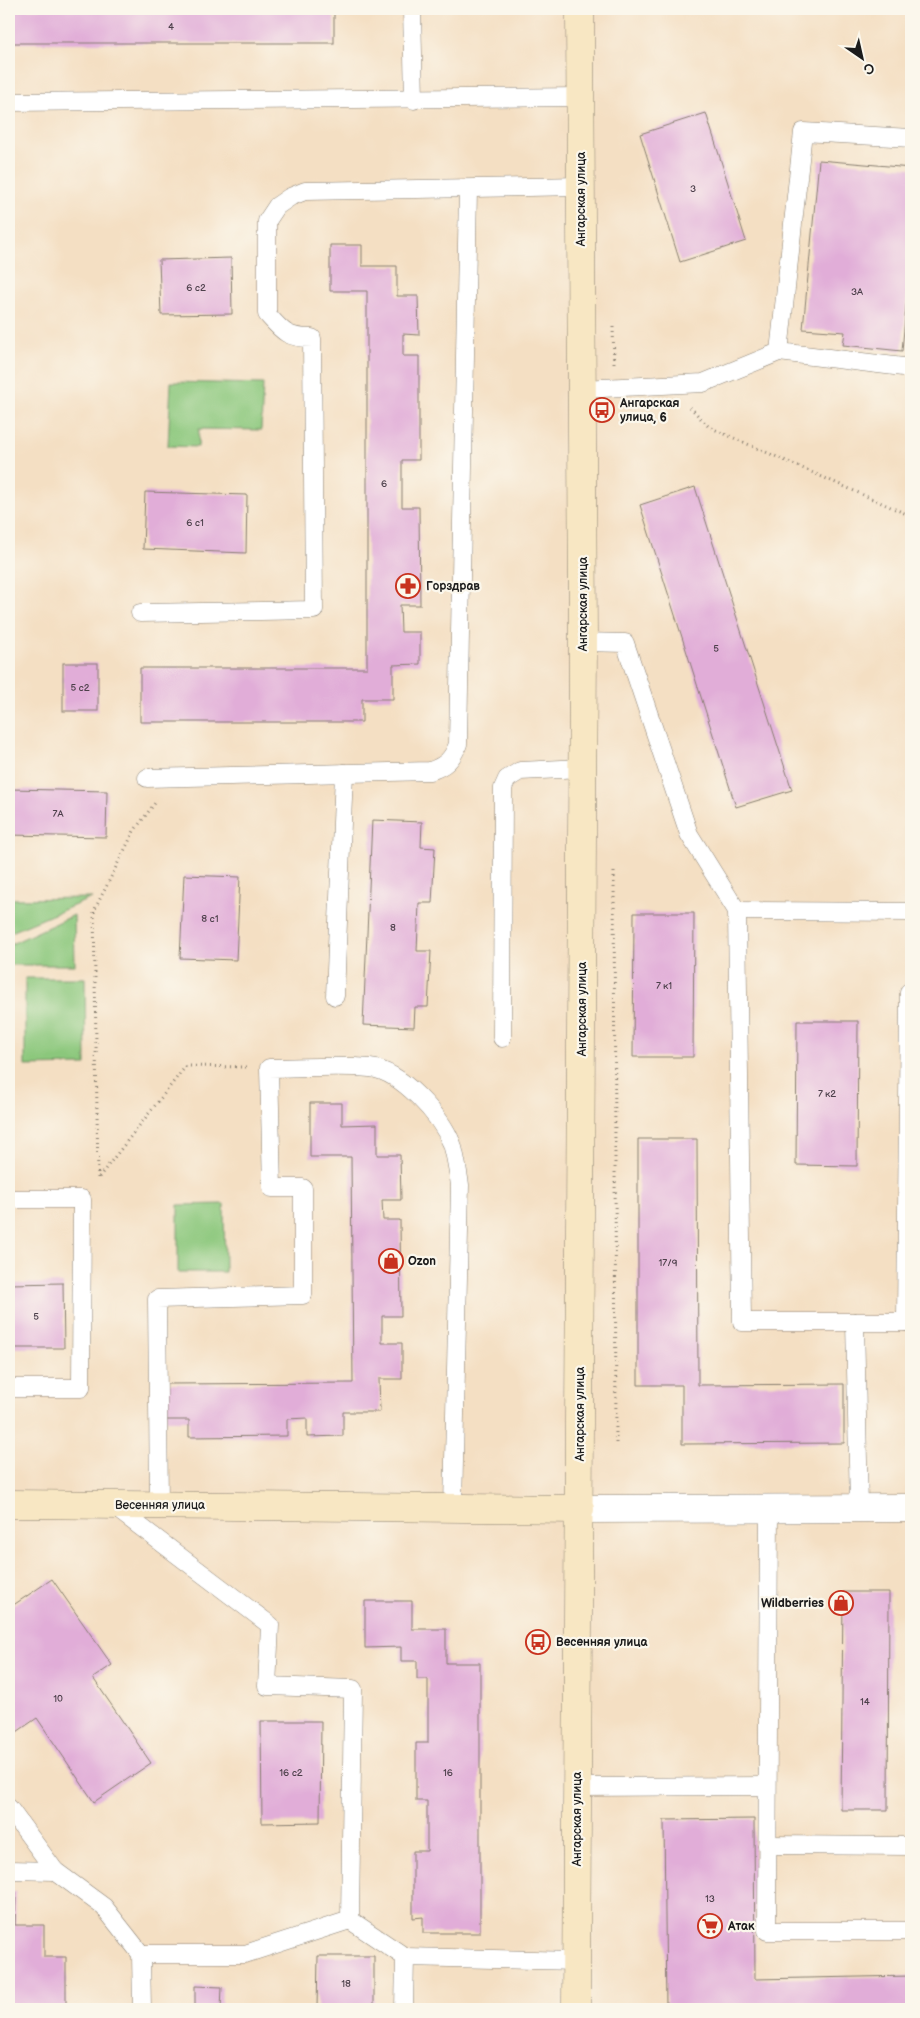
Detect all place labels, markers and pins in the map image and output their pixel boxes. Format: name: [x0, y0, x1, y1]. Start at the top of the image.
place label: Ангарская улица, 6: [619, 396, 679, 425]
bus stop icon: Ангарская улица, 6: [589, 397, 615, 423]
pharmacy icon: Горздрав: [395, 573, 421, 599]
place label: Горздрав: [426, 579, 480, 594]
shop icon: Ozon: [378, 1248, 404, 1274]
place label: Ozon: [408, 1254, 436, 1269]
shop icon: Wildberries: [828, 1590, 854, 1616]
place label: Wildberries: [761, 1596, 824, 1611]
bus stop icon: Весенняя улица: [525, 1629, 551, 1655]
place label: Весенняя улица: [556, 1635, 648, 1650]
supermarket icon: Атак: [697, 1913, 723, 1939]
place label: Атак: [727, 1919, 755, 1934]

